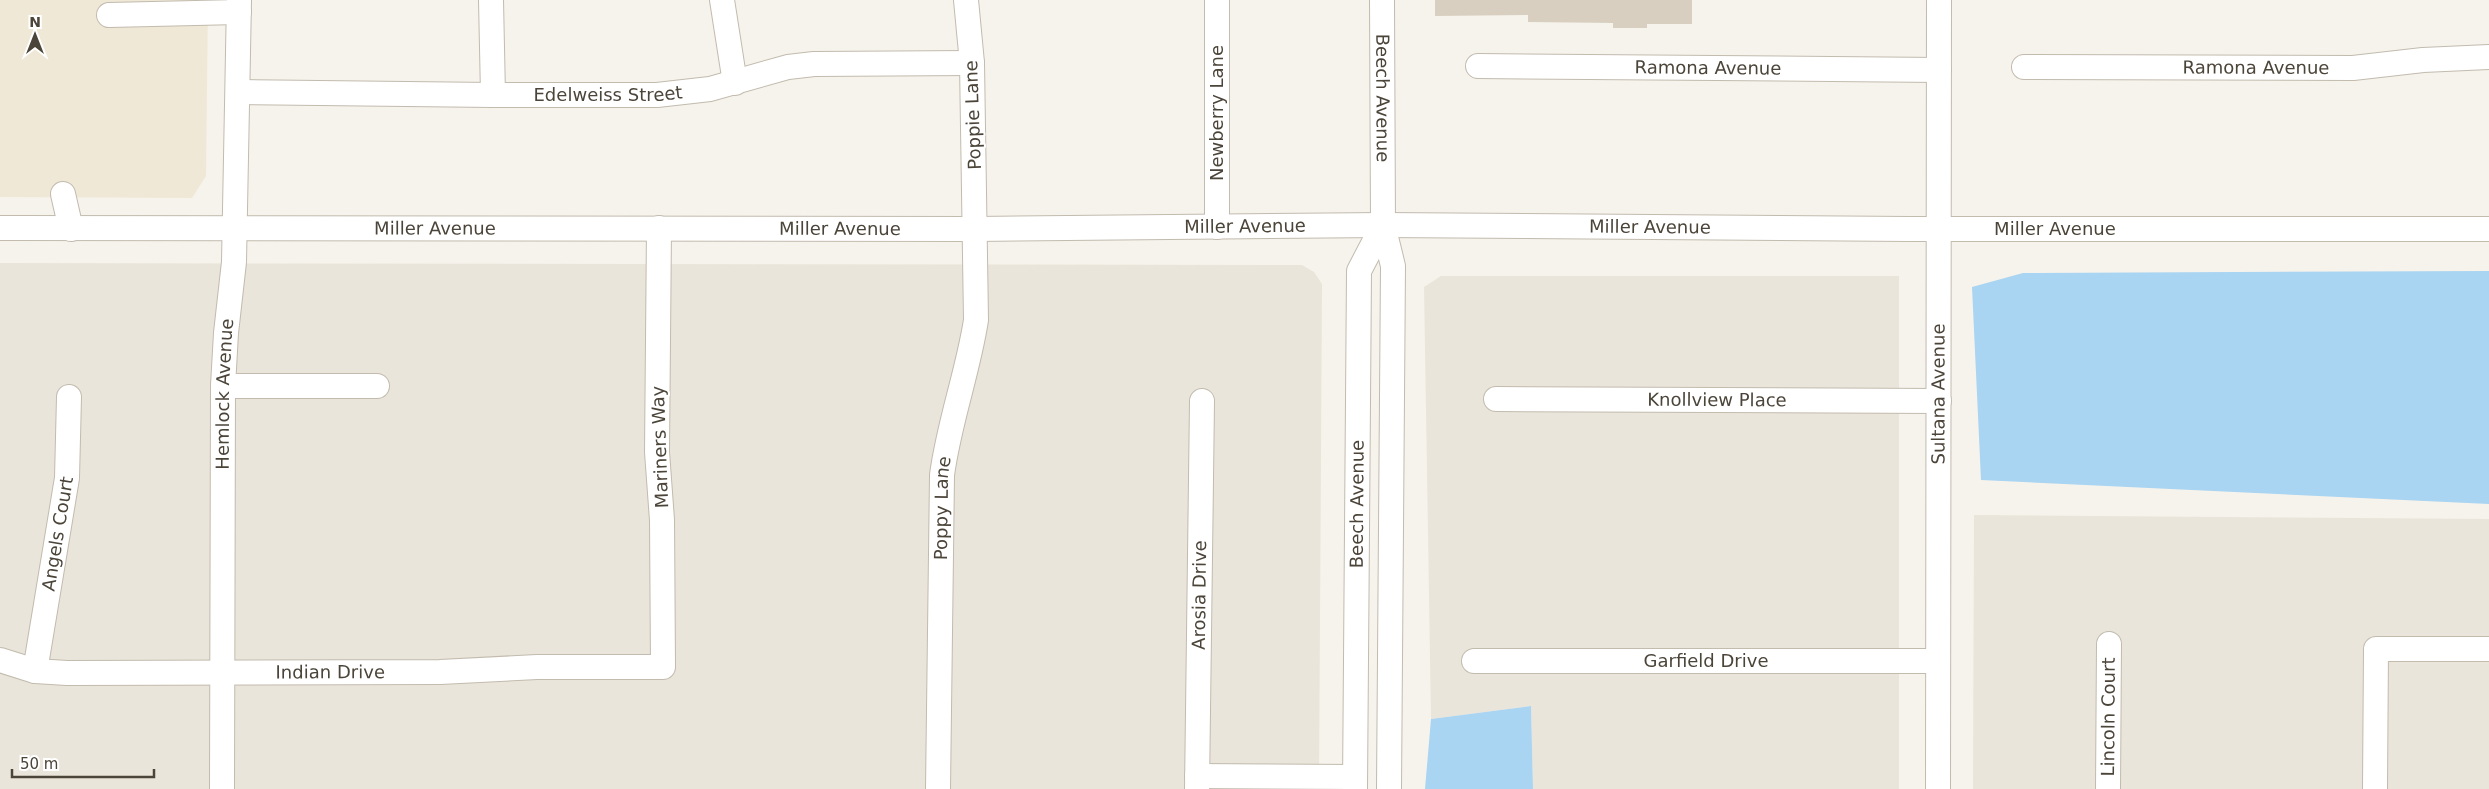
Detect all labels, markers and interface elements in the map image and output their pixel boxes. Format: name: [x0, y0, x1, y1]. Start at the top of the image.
north arrow: [10, 10, 60, 60]
text: N: [29, 14, 41, 30]
street label: Beech Avenue: [1372, 34, 1394, 162]
street label: Newberry Lane: [1206, 45, 1227, 181]
street label: Ramona Avenue: [1634, 56, 1781, 79]
street label: Ramona Avenue: [2183, 56, 2329, 78]
street label: Poppie Lane: [960, 60, 985, 170]
street label: Edelweiss Street: [533, 81, 683, 105]
street label: Miller Avenue: [1184, 215, 1306, 237]
street label: Miller Avenue: [1589, 216, 1711, 237]
street label: Miller Avenue: [374, 217, 496, 239]
street label: Miller Avenue: [779, 218, 901, 239]
street label: Miller Avenue: [1994, 218, 2116, 239]
street label: Hemlock Avenue: [212, 317, 238, 470]
street label: Sultana Avenue: [1927, 323, 1949, 465]
street label: Mariners Way: [647, 385, 672, 508]
street label: Knollview Place: [1647, 389, 1787, 410]
street label: Beech Avenue: [1346, 440, 1368, 568]
street label: Poppy Lane: [930, 454, 955, 560]
street label: Angels Court: [37, 475, 77, 593]
street label: Arosia Drive: [1188, 540, 1210, 650]
street label: Garfield Drive: [1643, 650, 1769, 671]
street label: Lincoln Court: [2097, 657, 2119, 777]
street label: Indian Drive: [276, 661, 385, 682]
scale bar: [12, 746, 155, 778]
text: 50 m: [20, 755, 58, 773]

